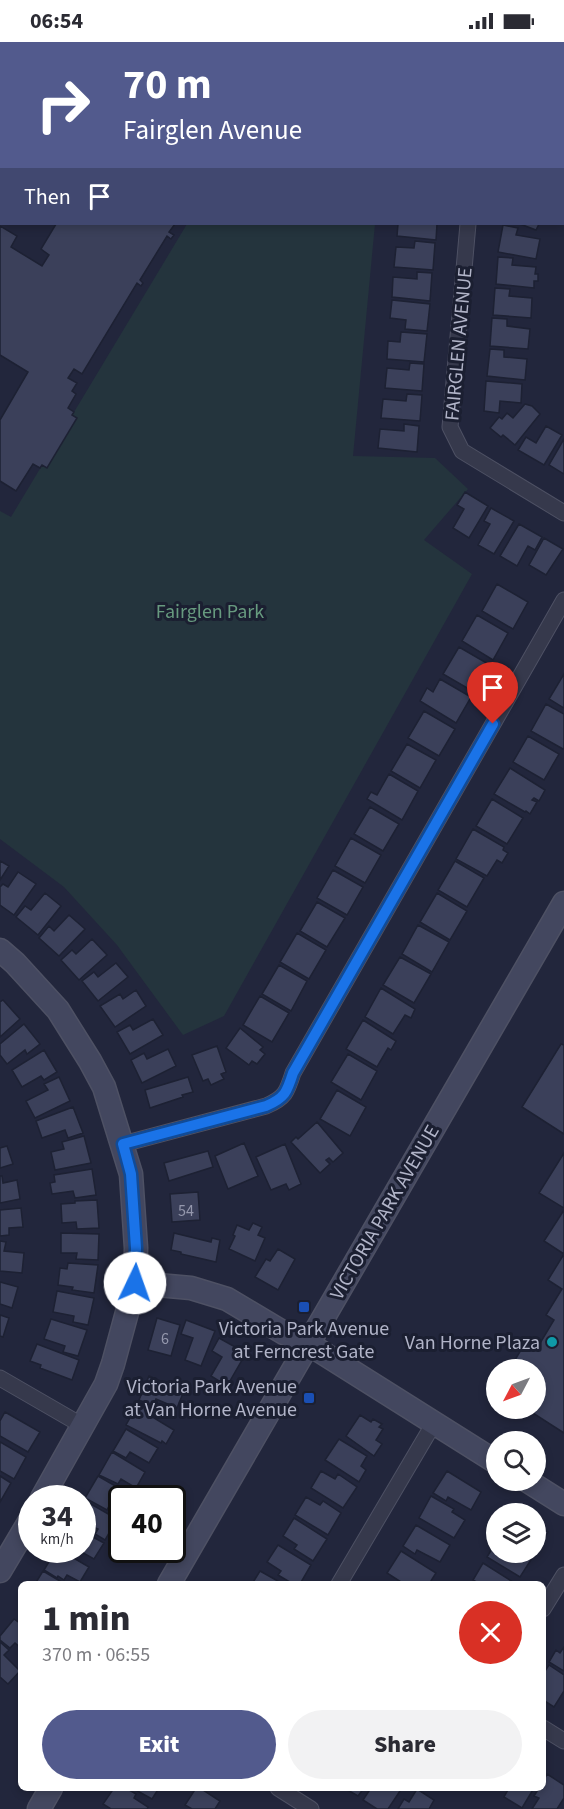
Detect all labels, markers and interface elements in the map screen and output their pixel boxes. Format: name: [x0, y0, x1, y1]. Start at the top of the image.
text: 06:54: [30, 5, 83, 37]
text: 70 m: [123, 55, 212, 115]
icon: right: [24, 66, 102, 144]
text: Fairglen Avenue: [123, 111, 302, 150]
icon: arrive: [83, 180, 116, 213]
text: Then: [24, 181, 71, 213]
street label: FAIRGLEN AVENUE: [438, 266, 480, 422]
park label: Fairglen Park: [156, 598, 264, 626]
pin: [467, 662, 518, 724]
icon: arrive: [476, 671, 509, 704]
street label: VICTORIA PARK AVENUE: [323, 1120, 446, 1305]
house number: 54: [178, 1200, 194, 1222]
position arrow: [103, 1251, 167, 1315]
marker: Victoria Park Avenue at Ferncrest Gate: [297, 1300, 311, 1314]
place label: Victoria Park Avenue at Ferncrest Gate: [219, 1315, 389, 1366]
house number: 6: [161, 1328, 169, 1350]
place label: Van Horne Plaza: [405, 1329, 540, 1357]
marker: Van Horne Plaza: [545, 1335, 559, 1349]
north arrow: [486, 1359, 546, 1419]
map controls: [486, 1359, 546, 1563]
place label: Victoria Park Avenue at Van Horne Avenue: [124, 1373, 297, 1424]
marker: Victoria Park Avenue at Van Horne Avenue: [302, 1391, 316, 1405]
button: search: [486, 1431, 546, 1491]
speed limit sign: 40: [108, 1485, 186, 1563]
text: 34: [41, 1495, 73, 1538]
button: layers: [486, 1503, 546, 1563]
text: km/h: [40, 1529, 74, 1550]
text: 1 min: [42, 1593, 130, 1644]
button: close: [459, 1601, 522, 1664]
text: 370 m · 06:55: [42, 1641, 150, 1669]
button: Exit: [42, 1710, 276, 1779]
button: Share: [288, 1710, 522, 1779]

